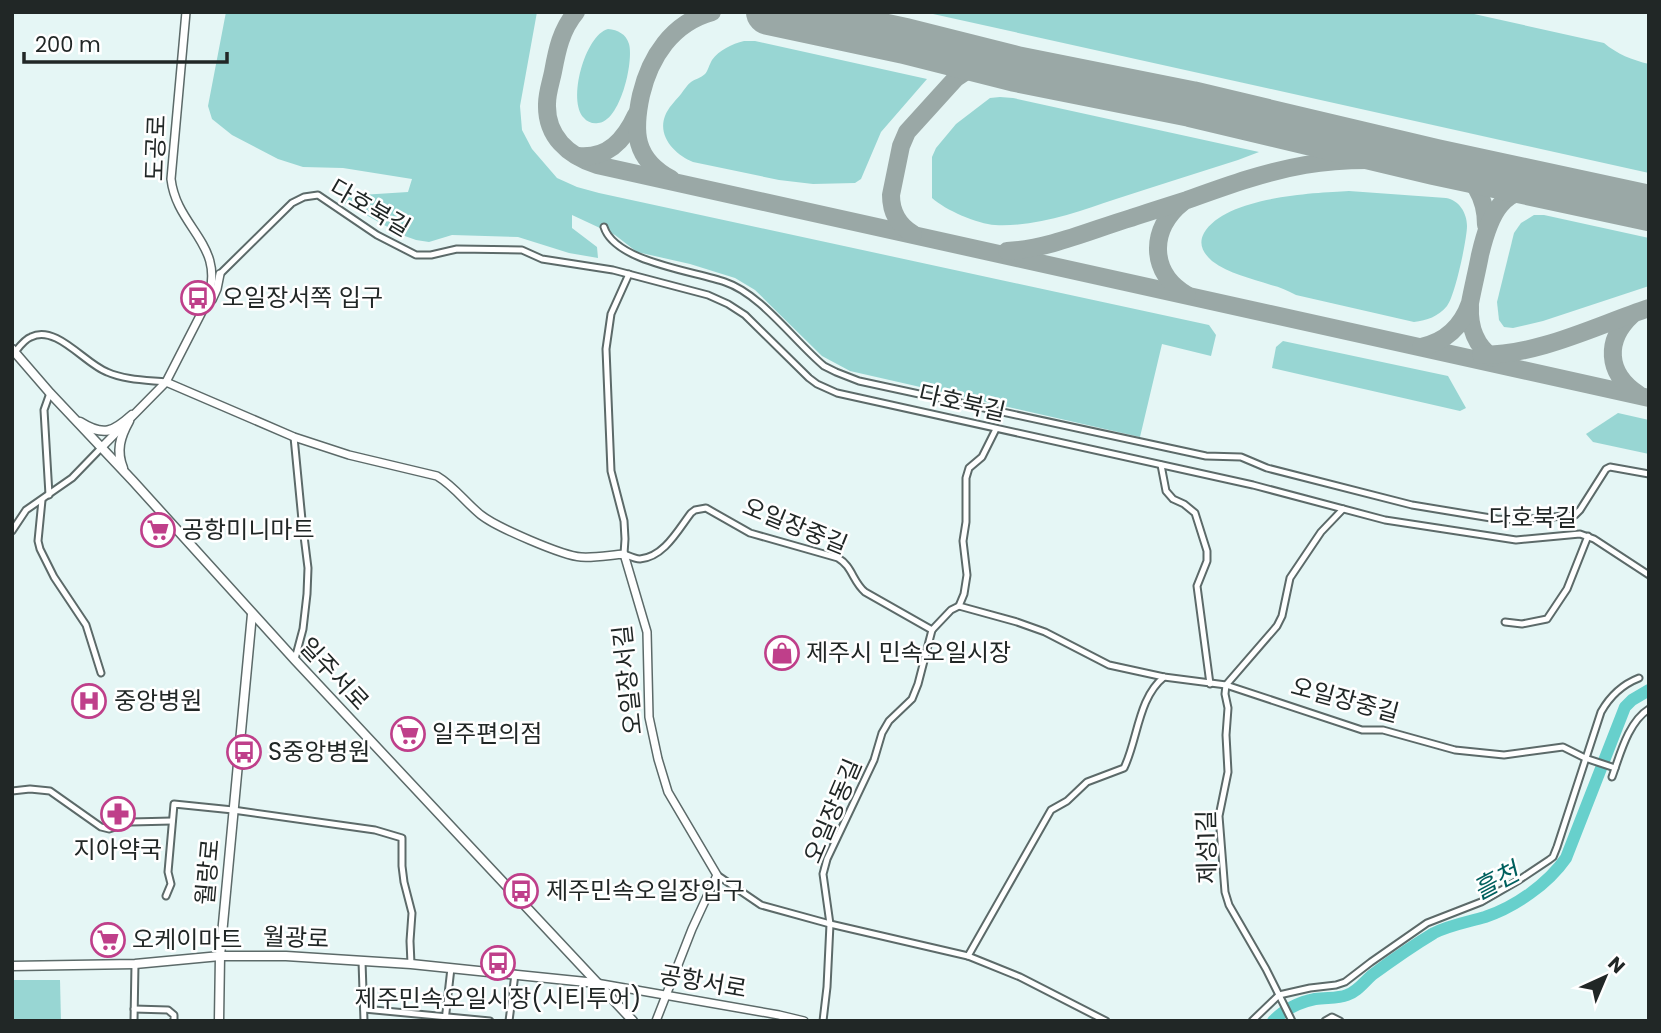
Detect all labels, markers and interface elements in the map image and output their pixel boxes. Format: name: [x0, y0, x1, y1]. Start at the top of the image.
scale bar: [24, 21, 228, 65]
text: 200 m: [35, 30, 101, 59]
street label: 도공로: [138, 114, 173, 182]
street label: 다호북길: [324, 171, 417, 244]
bus stop icon: 오일장서쪽 입구: [179, 279, 217, 317]
place label: 오일장서쪽 입구: [222, 281, 383, 314]
street label: 다호북길: [915, 377, 1009, 429]
street label: 오일장중길: [738, 490, 853, 562]
street label: 다호북길: [1489, 501, 1577, 534]
supermarket icon: 공항미니마트: [139, 511, 177, 549]
place label: 공항미니마트: [182, 513, 314, 546]
street label: 오일장서길: [605, 623, 650, 737]
street label: 일주서로: [292, 630, 377, 717]
shop icon: 제주시 민속오일시장: [763, 634, 801, 672]
place label: 제주시 민속오일시장: [806, 636, 1011, 669]
street label: 오일장중길: [1288, 669, 1403, 730]
hospital icon: 중앙병원: [70, 682, 108, 720]
place label: 중앙병원: [114, 684, 202, 717]
supermarket icon: 일주편의점: [389, 715, 427, 753]
place label: 일주편의점: [432, 717, 542, 750]
bus stop icon: S중앙병원: [225, 733, 263, 771]
place label: S중앙병원: [268, 735, 370, 768]
street label: 오일장동길: [796, 754, 869, 868]
pharmacy icon: 지아약국: [99, 795, 137, 833]
street label: 제성1길: [1189, 810, 1224, 884]
place label: 지아약국: [74, 833, 162, 866]
street label: 월랑로: [188, 838, 227, 906]
water label: 흘천: [1466, 852, 1528, 908]
bus stop icon: 제주민속오일장입구: [502, 872, 540, 910]
place label: 제주민속오일장입구: [546, 874, 745, 907]
street label: 월광로: [262, 920, 330, 955]
supermarket icon: 오케이마트: [89, 921, 127, 959]
place label: 오케이마트: [132, 923, 242, 956]
north arrow: [1570, 942, 1640, 1012]
bus stop icon: 제주민속오일시장(시티투어): [479, 944, 517, 982]
text: N: [1602, 950, 1631, 980]
street label: 공항서로: [657, 958, 749, 1005]
place label: 제주민속오일시장(시티투어): [355, 982, 641, 1015]

